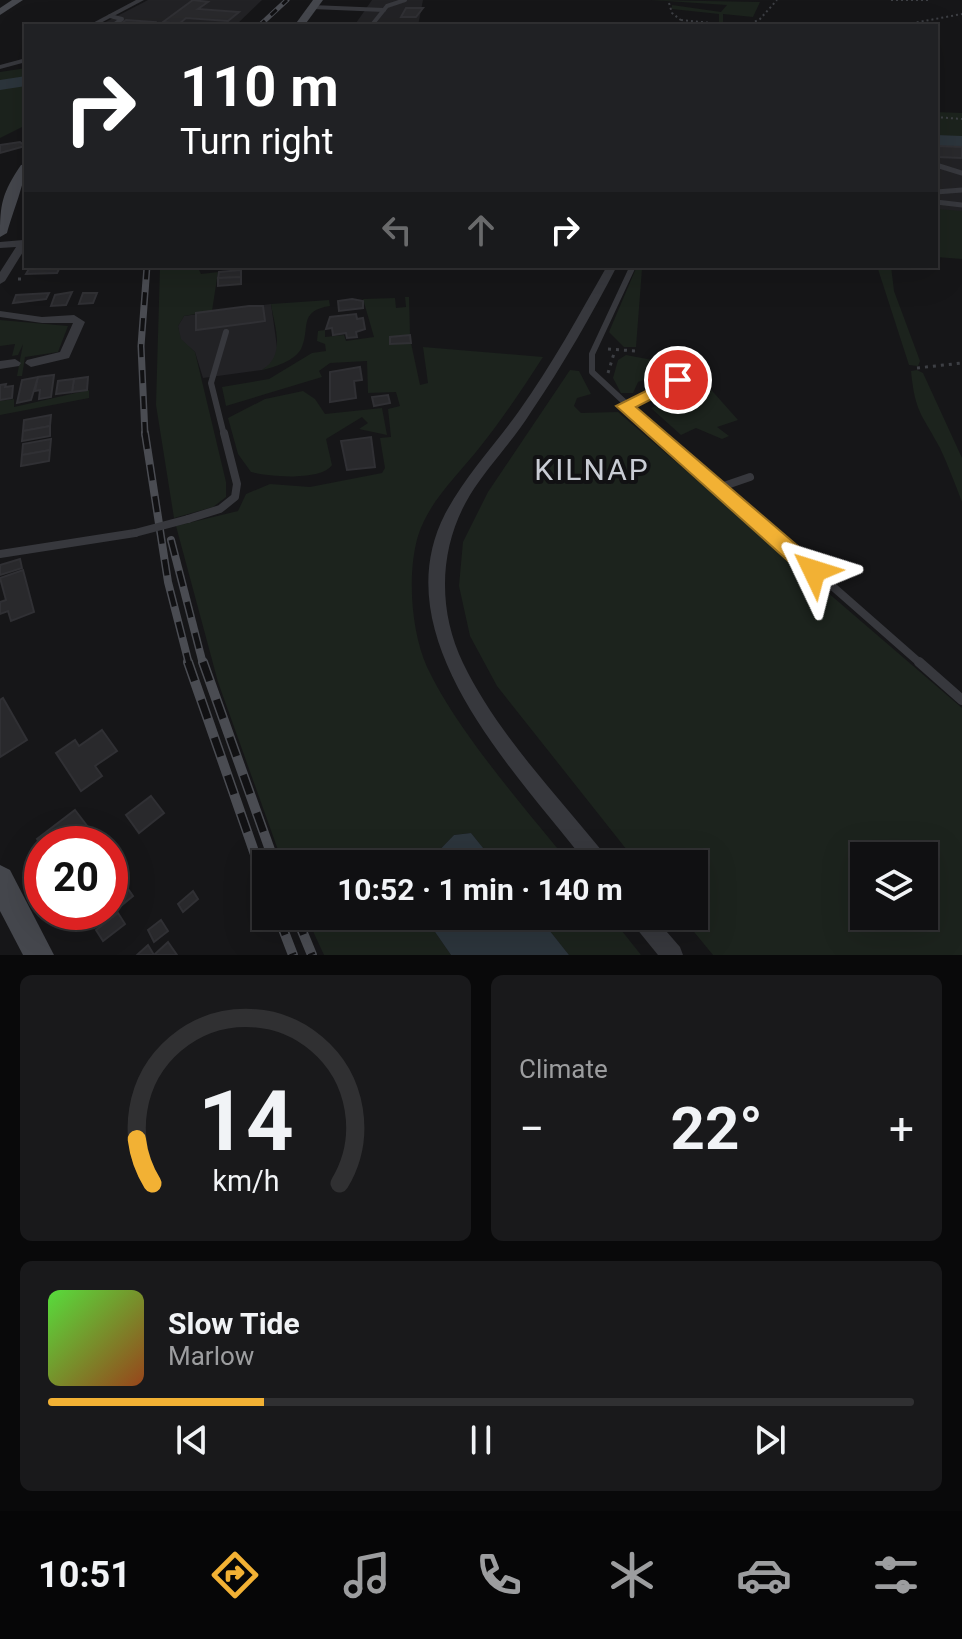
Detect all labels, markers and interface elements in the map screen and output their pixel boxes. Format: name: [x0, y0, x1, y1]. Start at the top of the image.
text: 110 m: [180, 54, 339, 120]
icon: right: [48, 56, 152, 160]
text: Turn right: [180, 121, 333, 163]
icon: left: [375, 208, 419, 252]
icon: ahead: [459, 208, 503, 252]
icon: right: [543, 208, 587, 252]
pin: [644, 346, 712, 414]
icon: arrive: [656, 358, 700, 402]
district label: KILNAP: [534, 452, 650, 487]
position arrow: [772, 529, 856, 613]
speed limit sign: 20: [24, 826, 128, 930]
map controls: [850, 842, 938, 930]
button: layers: [850, 842, 938, 930]
text: 10:52 · 1 min · 140 m: [337, 872, 623, 907]
text: Climate: [519, 1054, 608, 1084]
text: 14: [198, 1073, 293, 1170]
text: 22°: [670, 1093, 763, 1164]
text: −: [519, 1103, 544, 1155]
text: +: [889, 1103, 914, 1155]
text: km/h: [212, 1164, 279, 1198]
text: Slow Tide: [168, 1306, 300, 1341]
text: Marlow: [168, 1341, 254, 1371]
icon: previous: [170, 1418, 214, 1462]
icon: pause: [459, 1418, 503, 1462]
icon: next: [748, 1418, 792, 1462]
icon: directions: [207, 1547, 263, 1603]
icon: music: [339, 1547, 395, 1603]
icon: phone: [471, 1547, 527, 1603]
icon: climate: [604, 1547, 660, 1603]
icon: car: [736, 1547, 792, 1603]
icon: filters: [868, 1547, 924, 1603]
text: 10:51: [38, 1554, 131, 1596]

